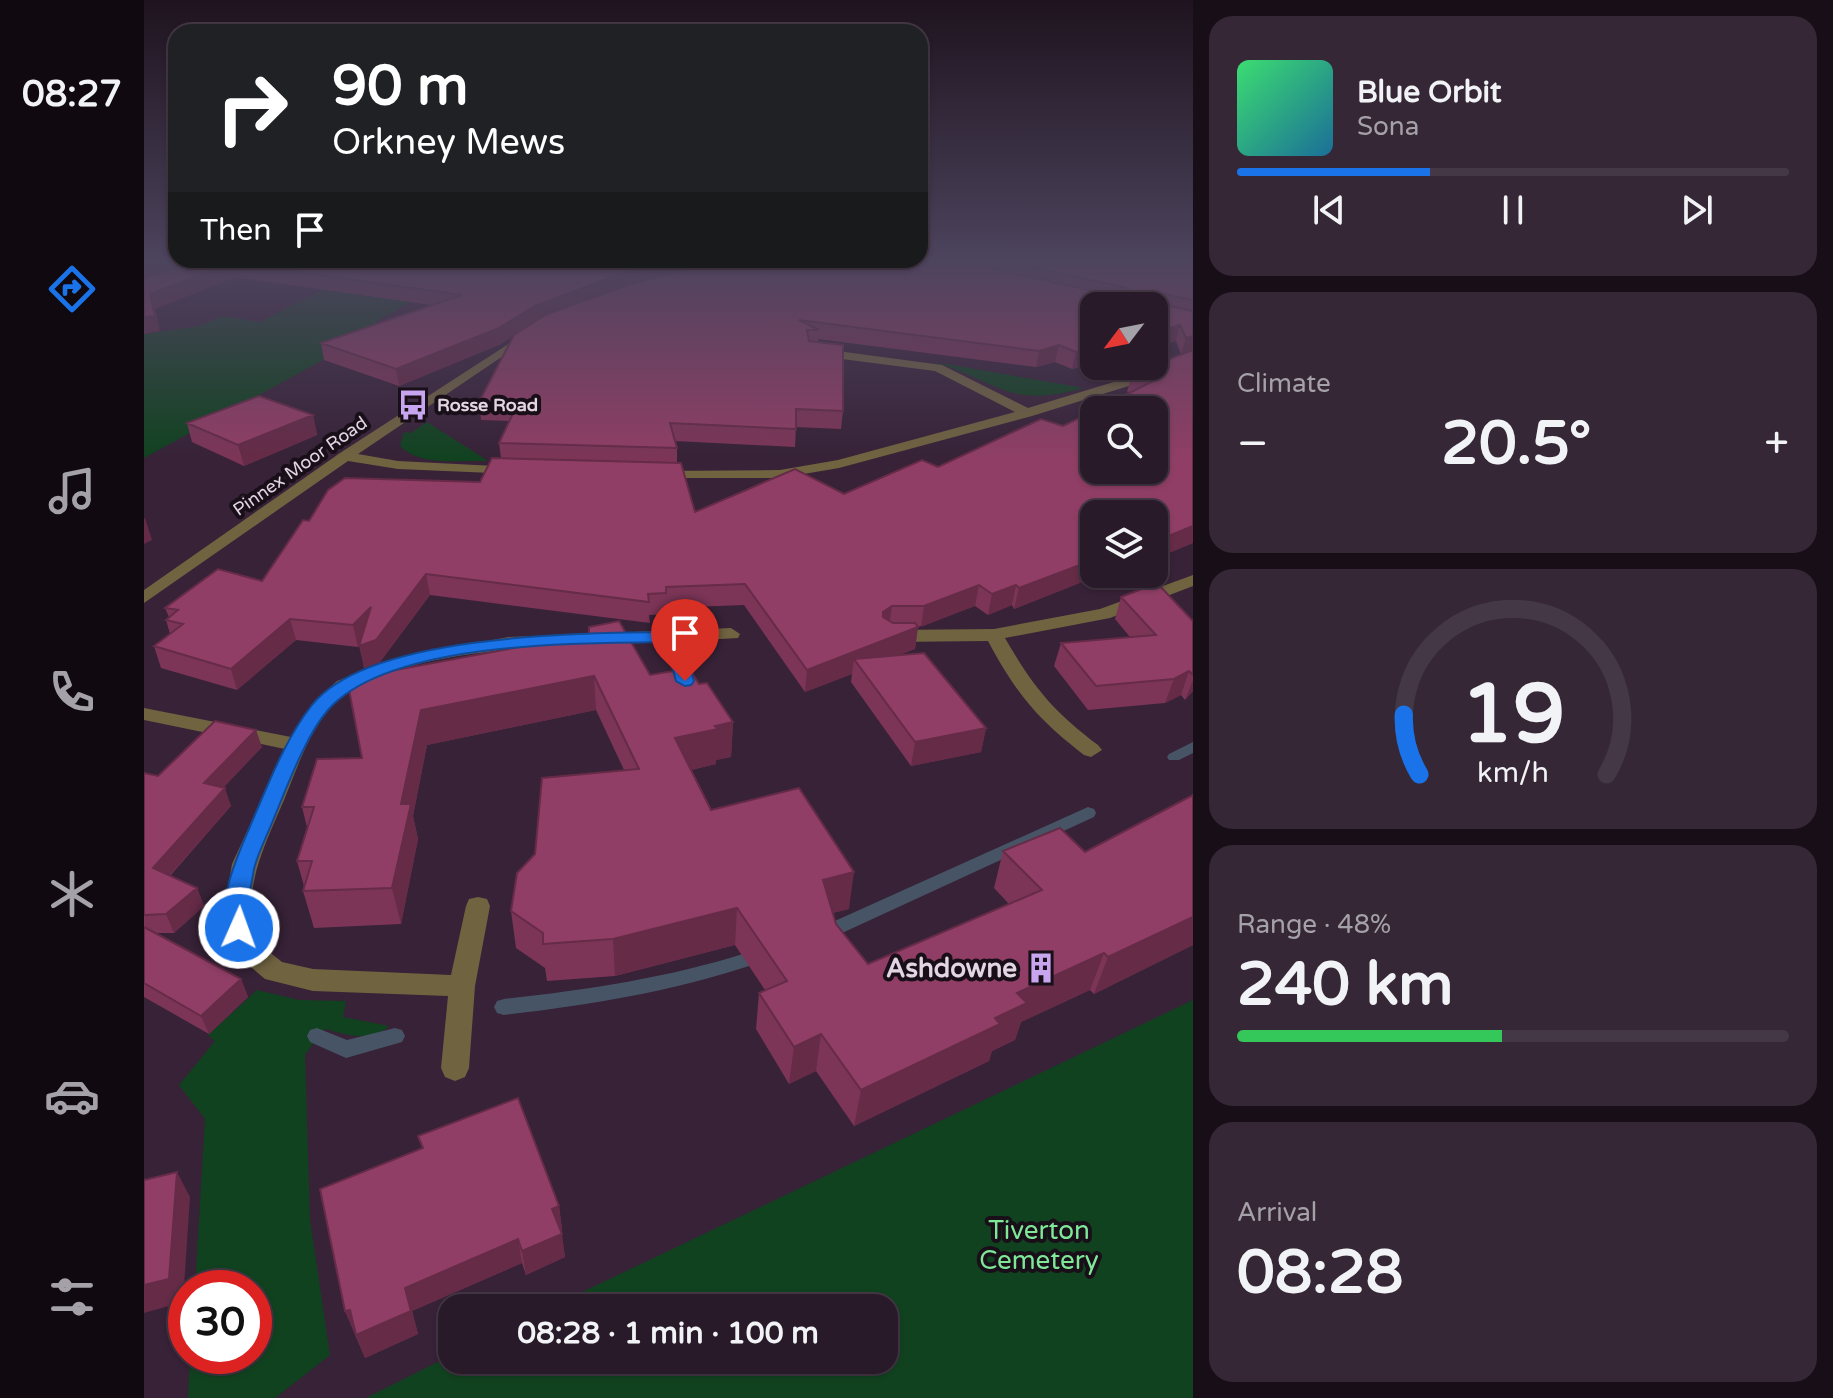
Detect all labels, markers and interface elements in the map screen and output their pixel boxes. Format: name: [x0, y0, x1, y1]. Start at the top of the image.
text: 90 m: [332, 53, 468, 120]
icon: right: [200, 56, 304, 160]
text: 08:27: [22, 73, 122, 116]
text: Blue Orbit: [1357, 74, 1502, 111]
text: Sona: [1357, 111, 1419, 142]
text: Orkney Mews: [332, 121, 565, 164]
icon: previous: [1307, 188, 1351, 232]
icon: pause: [1491, 188, 1535, 232]
icon: next: [1675, 188, 1719, 232]
icon: arrive: [288, 208, 332, 252]
text: Then: [200, 212, 272, 249]
icon: directions: [44, 261, 100, 317]
north arrow: [1080, 292, 1168, 380]
map controls: [1080, 292, 1168, 588]
text: Climate: [1237, 368, 1331, 399]
bus stop icon: Rosse Road: [396, 388, 430, 422]
place label: Rosse Road: [437, 394, 538, 416]
button: search: [1080, 396, 1168, 484]
text: 20.5°: [1441, 408, 1591, 480]
street label: Pinnex Moor Road: [229, 411, 371, 521]
text: −: [1237, 418, 1268, 471]
text: +: [1764, 418, 1789, 471]
icon: music: [44, 463, 100, 519]
button: layers: [1080, 500, 1168, 588]
pin: [651, 599, 719, 681]
icon: arrive: [663, 611, 707, 655]
icon: phone: [44, 664, 100, 720]
text: 19: [1461, 665, 1565, 765]
text: km/h: [1477, 756, 1549, 790]
icon: climate: [44, 866, 100, 922]
position arrow: [197, 886, 281, 970]
text: Range · 48%: [1237, 909, 1391, 940]
text: 240 km: [1237, 949, 1453, 1021]
building icon: Ashdowne: [1024, 951, 1058, 985]
place label: Ashdowne: [886, 953, 1017, 984]
icon: car: [44, 1068, 100, 1124]
text: Arrival: [1237, 1197, 1317, 1228]
park label: Tiverton Cemetery: [979, 1215, 1099, 1276]
text: 08:28: [1237, 1237, 1403, 1309]
icon: filters: [44, 1269, 100, 1325]
speed limit sign: 30: [168, 1270, 272, 1374]
text: 08:28 · 1 min · 100 m: [517, 1315, 819, 1352]

